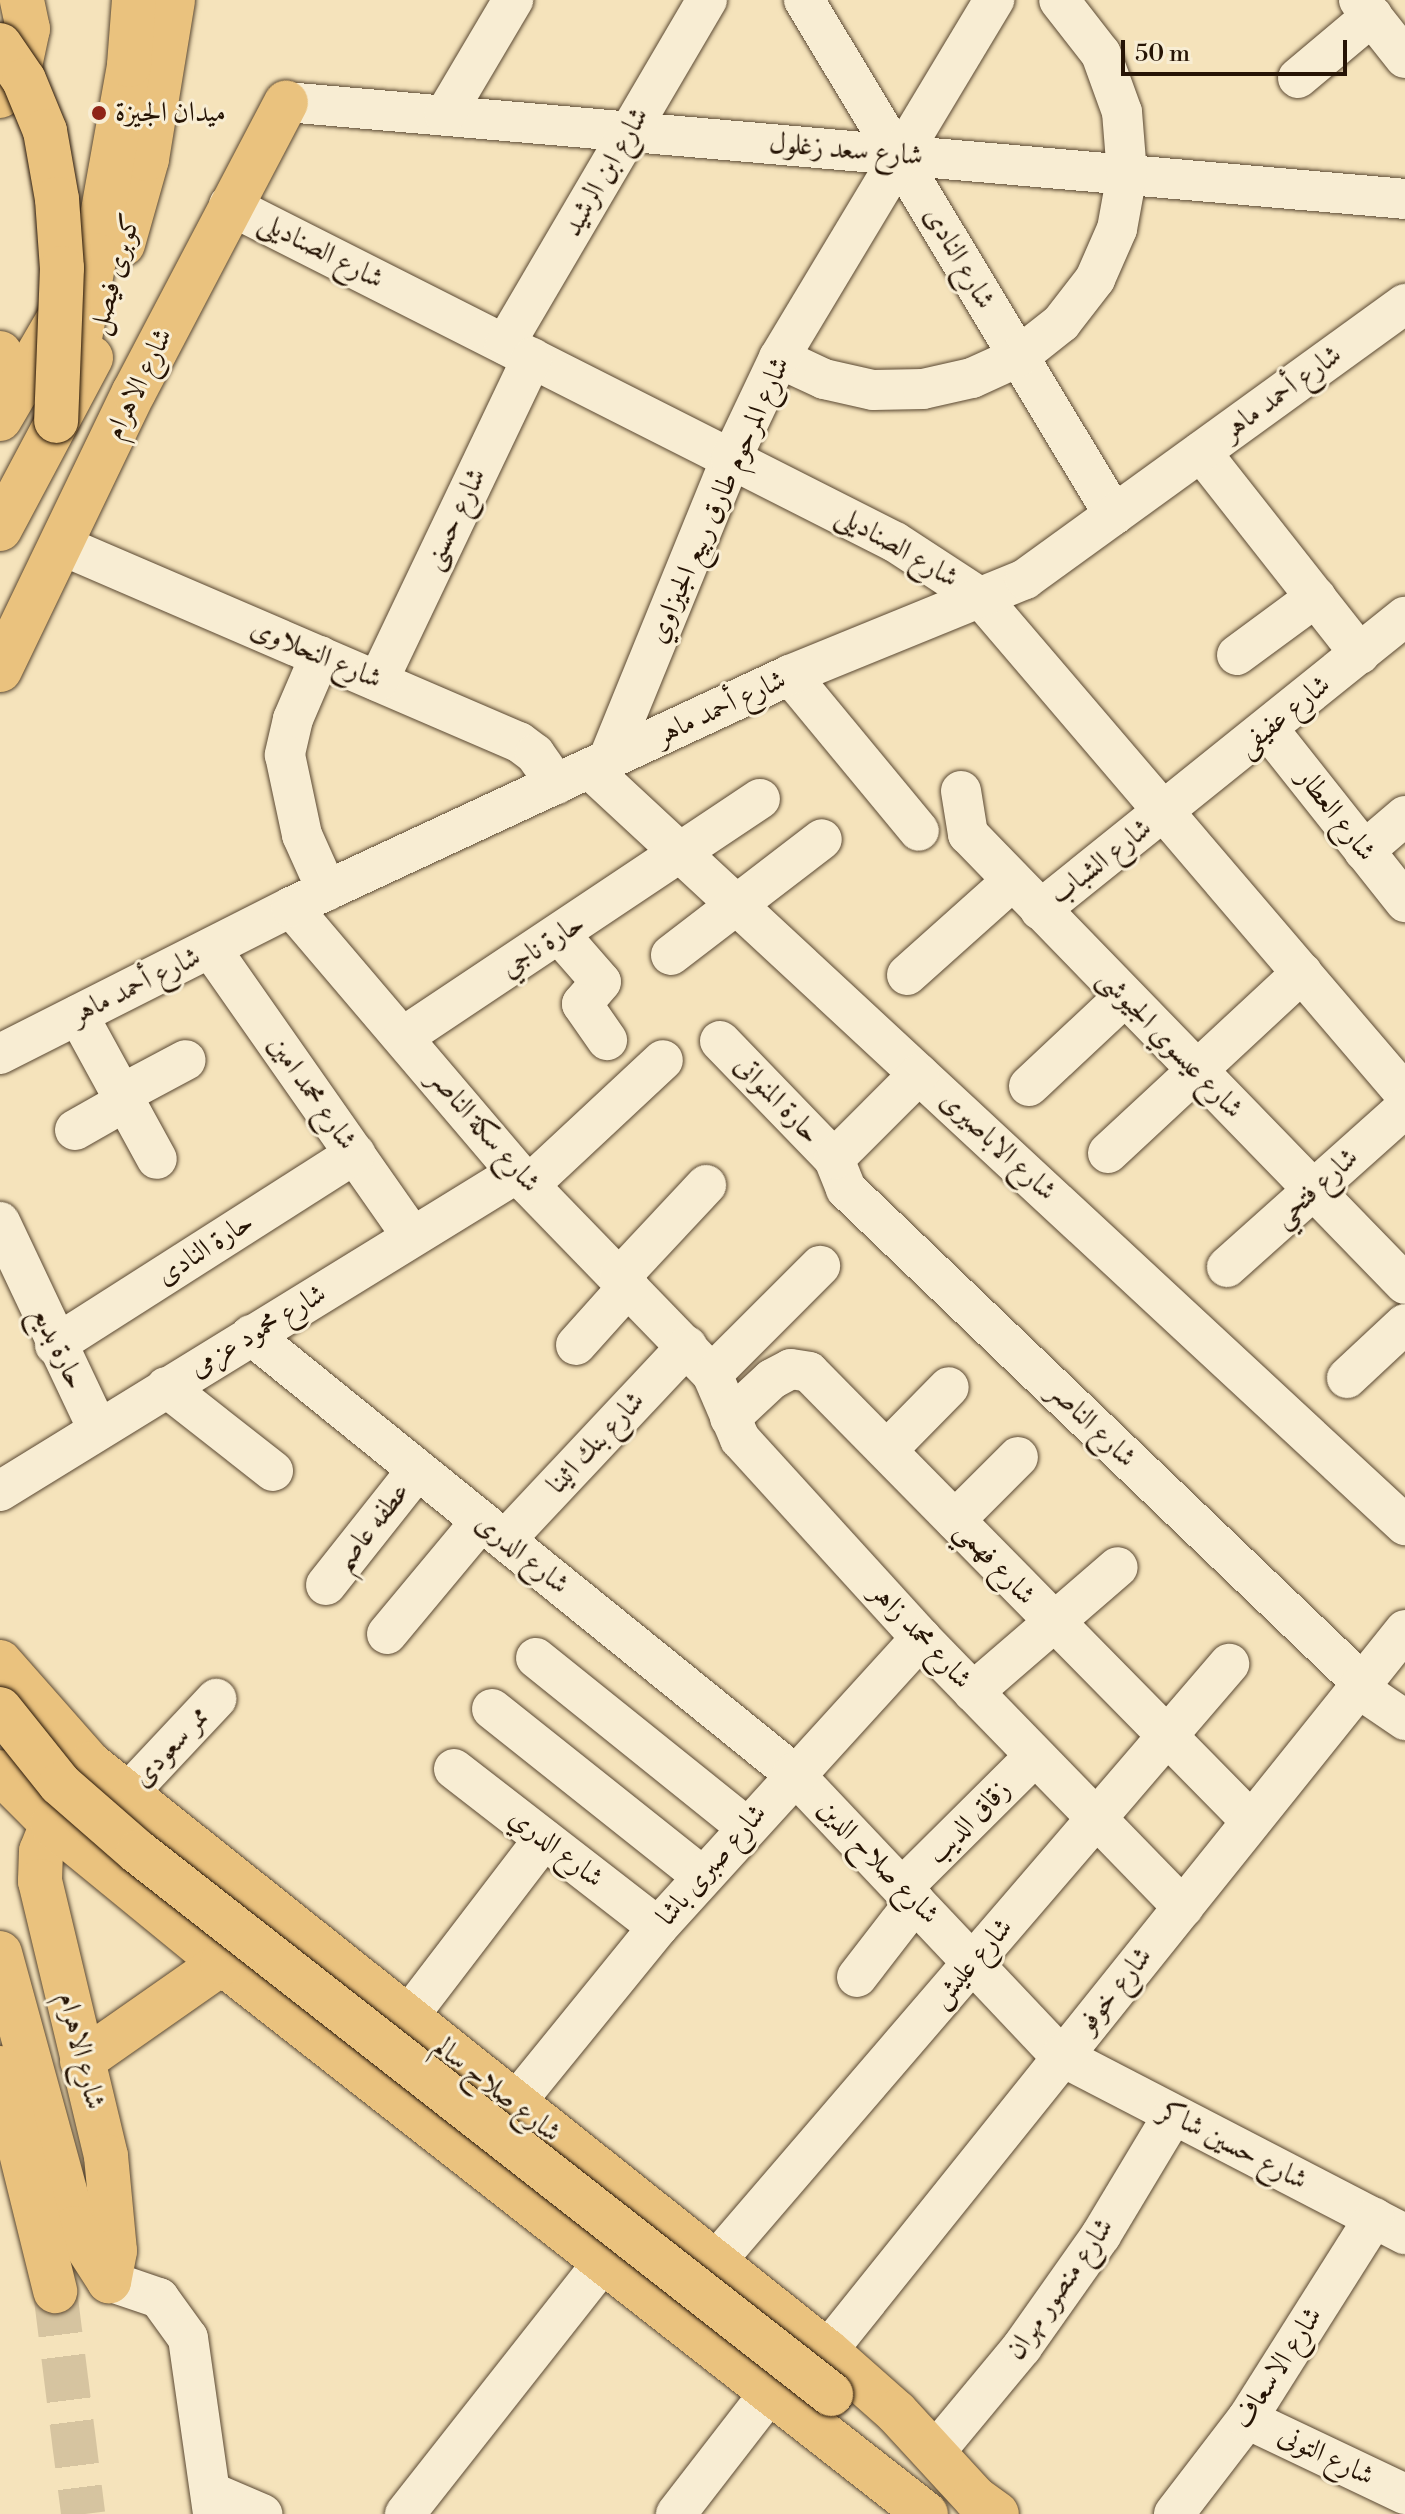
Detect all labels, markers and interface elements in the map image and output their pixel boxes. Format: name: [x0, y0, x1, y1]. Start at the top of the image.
scale bar: [1125, 24, 1351, 74]
text: 50 m: [1135, 39, 1190, 69]
place label: ميدان الجيزة: [115, 96, 226, 130]
street label: شارع ابن الرشيد: [556, 102, 656, 242]
marker: ميدان الجيزة: [90, 104, 108, 122]
street label: شارع سعد زغلول: [768, 127, 924, 173]
street label: شارع النادى: [916, 201, 1002, 315]
street label: شارع الصناديلى: [253, 205, 389, 297]
street label: كوبرى فيصل: [82, 210, 148, 338]
street label: شارع الاهرام: [98, 323, 180, 445]
street label: شارع أحمد ماهر: [1216, 338, 1348, 448]
street label: شارع المرحوم طارق ربيع الجيزاوي: [641, 352, 797, 648]
street label: شارع حسنى: [416, 463, 494, 575]
street label: شارع الصناديلى: [830, 499, 964, 595]
street label: شارع النحلاوى: [245, 611, 387, 697]
street label: شارع أحمد ماهر: [651, 663, 791, 753]
street label: شارع عفيفى: [1231, 668, 1337, 764]
street label: شارع العطار: [1289, 762, 1383, 868]
street label: شارع الشباب: [1043, 812, 1159, 912]
street label: حارة ناجي: [495, 907, 591, 985]
street label: شارع أحمد ماهر: [66, 940, 206, 1032]
street label: شارع عيسوي الجيوشى: [1090, 962, 1250, 1126]
street label: شارع محمد امين: [260, 1029, 364, 1157]
street label: حارة المنواتى: [727, 1049, 827, 1151]
street label: شارع سكة الناصر: [421, 1062, 547, 1200]
street label: شارع الاباصيرى: [933, 1084, 1063, 1208]
street label: شارع فتحي: [1267, 1141, 1365, 1235]
street label: حارة النادى: [150, 1205, 260, 1293]
street label: شارع محمود عزمى: [184, 1277, 332, 1385]
street label: حارة بديع: [24, 1301, 92, 1395]
street label: شارع الناصر: [1041, 1375, 1143, 1475]
street label: شارع بنك اثينا: [540, 1385, 652, 1501]
street label: عطفه عاصم: [327, 1476, 417, 1578]
street label: شارع الدرى: [468, 1506, 576, 1602]
street label: شارع فهمي: [948, 1514, 1042, 1612]
street label: شارع محمد زاهر: [863, 1576, 979, 1696]
street label: ممر سعودى: [125, 1700, 217, 1794]
street label: زقاق الديب: [920, 1773, 1018, 1871]
street label: شارع صلاح الدين: [810, 1792, 946, 1932]
street label: شارع صبرى باشا: [650, 1797, 774, 1933]
street label: شارع الدري: [502, 1801, 610, 1895]
street label: شارع عليش: [924, 1911, 1020, 2015]
street label: شارع خوفو: [1070, 1940, 1160, 2040]
street label: شارع الاهرام: [50, 1989, 112, 2113]
street label: شارع صلاح سالم: [427, 2030, 567, 2150]
street label: شارع حسين شاكر: [1153, 2094, 1313, 2198]
street label: شارع منصور مهران: [999, 2212, 1121, 2366]
street label: شارع الاسعاف: [1226, 2301, 1330, 2435]
street label: شارع التونى: [1273, 2418, 1379, 2494]

